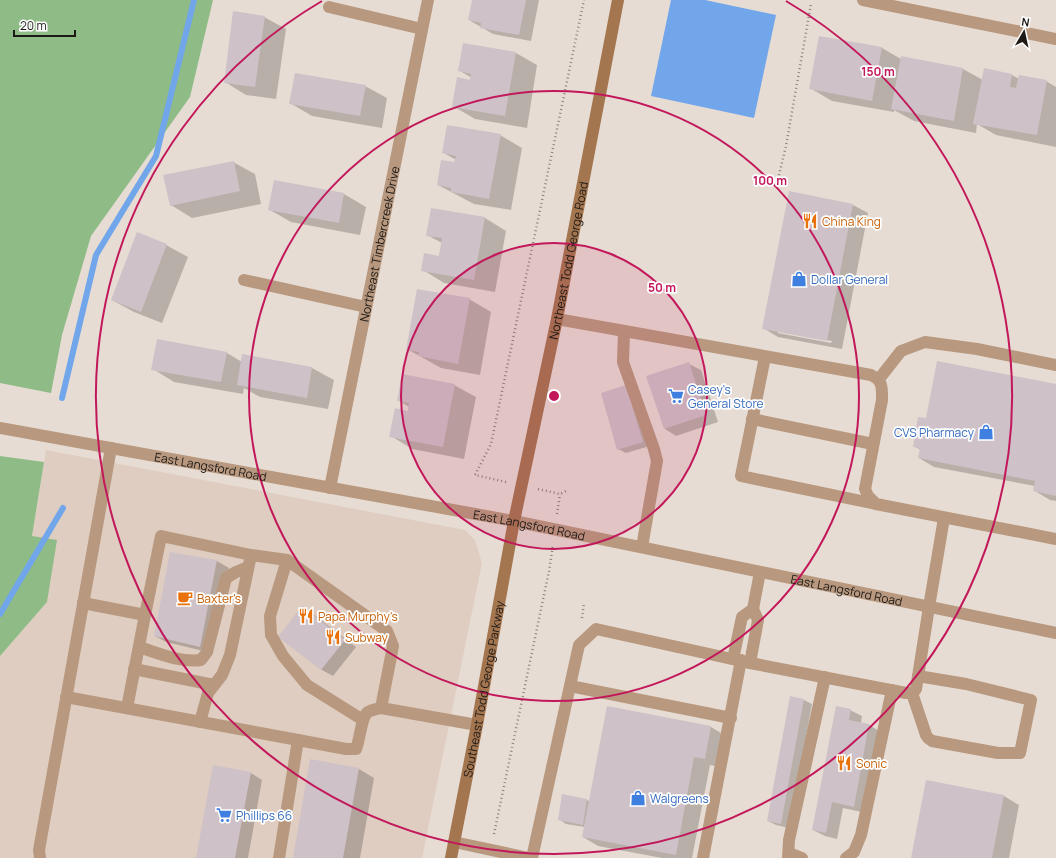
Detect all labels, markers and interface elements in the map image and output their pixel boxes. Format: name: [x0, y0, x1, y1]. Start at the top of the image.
scale bar: [14, 12, 75, 38]
north arrow: [1004, 12, 1044, 52]
text: N: [1021, 14, 1031, 30]
text: 20 m: [20, 17, 47, 34]
text: 150 m: [861, 63, 895, 80]
street label: Northeast Timbercreek Drive: [355, 164, 403, 323]
text: 100 m: [753, 172, 787, 189]
street label: Northeast Todd George Road: [544, 180, 592, 341]
restaurant icon: China King: [801, 212, 819, 230]
place label: China King: [822, 213, 881, 230]
shop icon: Dollar General: [790, 270, 808, 288]
place label: Dollar General: [811, 271, 888, 288]
text: 50 m: [648, 279, 676, 296]
place label: Casey's General Store: [688, 381, 764, 412]
supermarket icon: Casey's General Store: [667, 387, 685, 405]
centre of rings: [547, 389, 561, 403]
shop icon: CVS Pharmacy: [977, 423, 995, 441]
place label: CVS Pharmacy: [894, 424, 975, 441]
street label: East Langsford Road: [153, 448, 268, 485]
street label: East Langsford Road: [472, 505, 587, 544]
street label: East Langsford Road: [789, 570, 904, 610]
cafe icon: Baxter's: [176, 589, 194, 607]
place label: Baxter's: [197, 590, 241, 607]
street label: Southeast Todd George Parkway: [458, 599, 508, 779]
restaurant icon: Papa Murphy's: [297, 607, 315, 625]
place label: Papa Murphy's: [318, 608, 398, 625]
restaurant icon: Subway: [324, 628, 342, 646]
place label: Subway: [345, 629, 389, 646]
restaurant icon: Sonic: [835, 754, 853, 772]
place label: Sonic: [856, 755, 887, 772]
shop icon: Walgreens: [629, 789, 647, 807]
place label: Walgreens: [650, 790, 709, 807]
supermarket icon: Phillips 66: [215, 806, 233, 824]
place label: Phillips 66: [236, 807, 292, 824]

